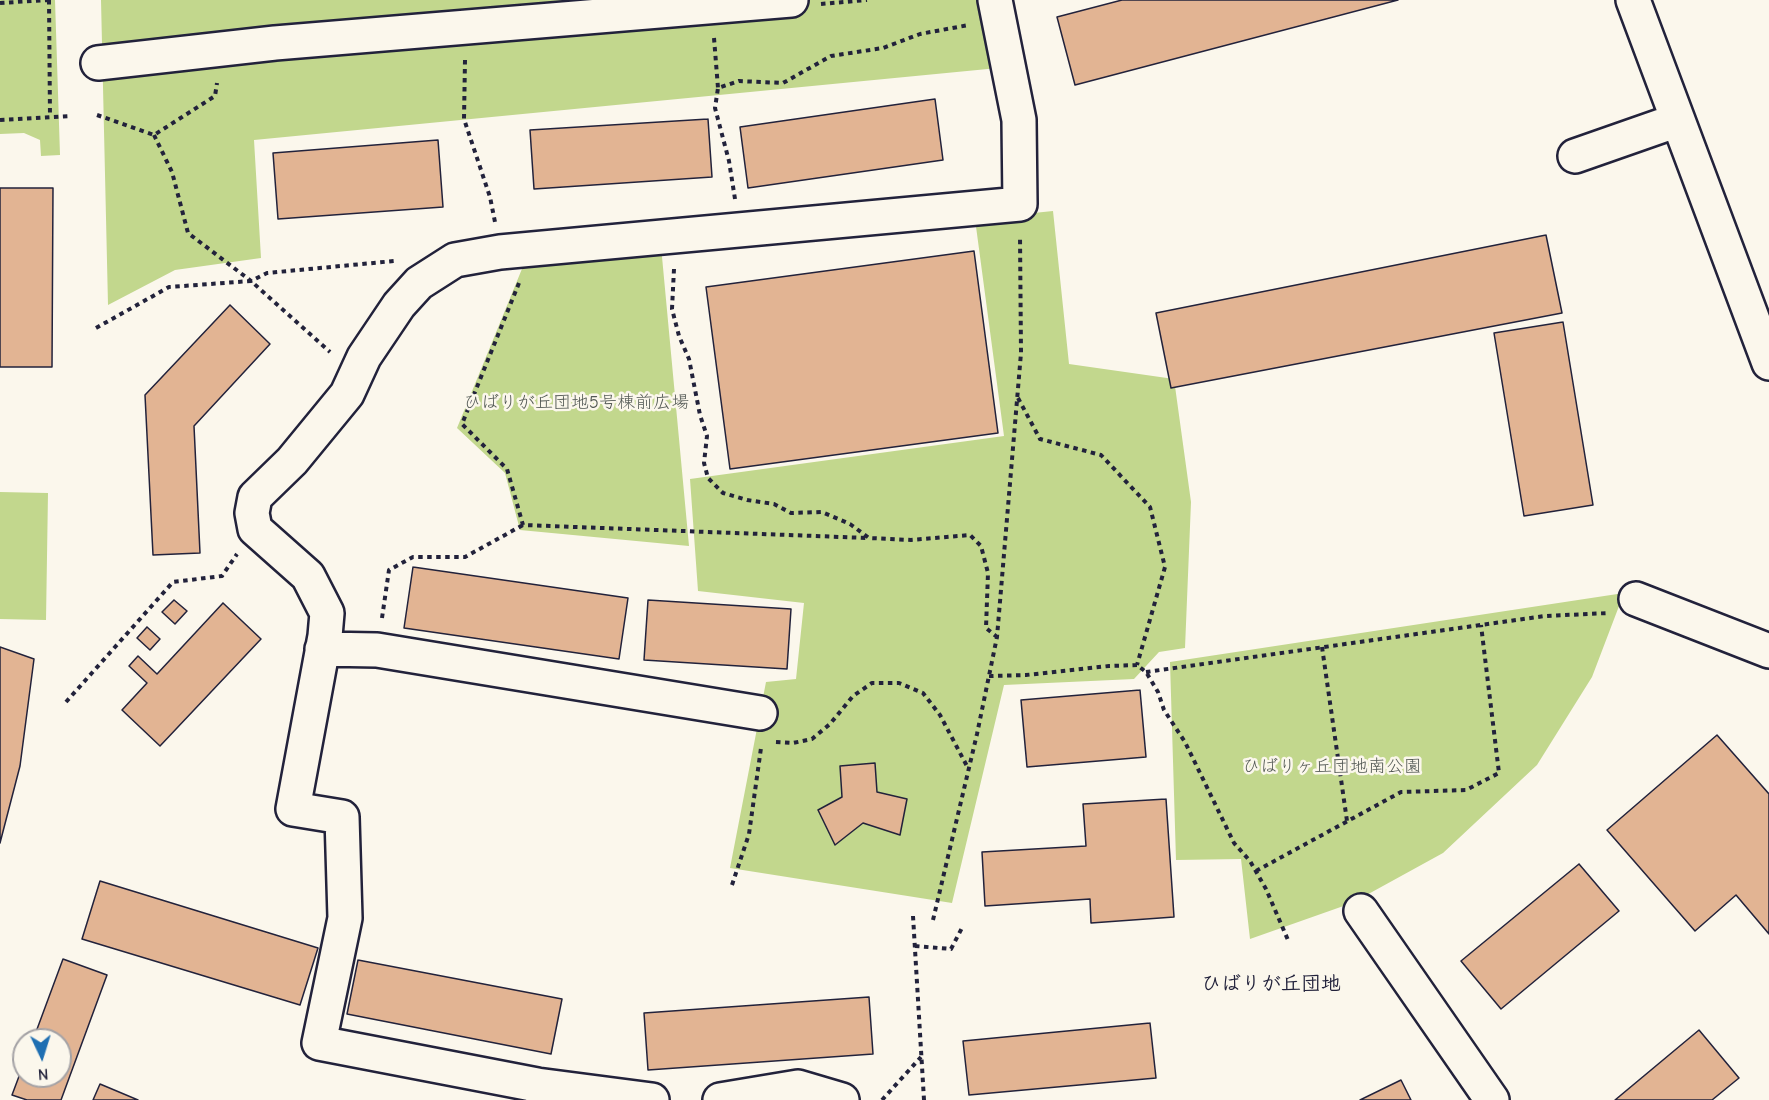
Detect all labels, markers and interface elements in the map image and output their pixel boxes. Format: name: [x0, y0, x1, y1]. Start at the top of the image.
park label: ひばりが丘団地5号棟前広場: [463, 392, 689, 414]
park label: ひばりヶ丘団地南公園: [1242, 756, 1422, 778]
district label: ひばりが丘団地: [1201, 972, 1341, 996]
north arrow: [12, 1028, 72, 1088]
text: N: [37, 1065, 49, 1083]

